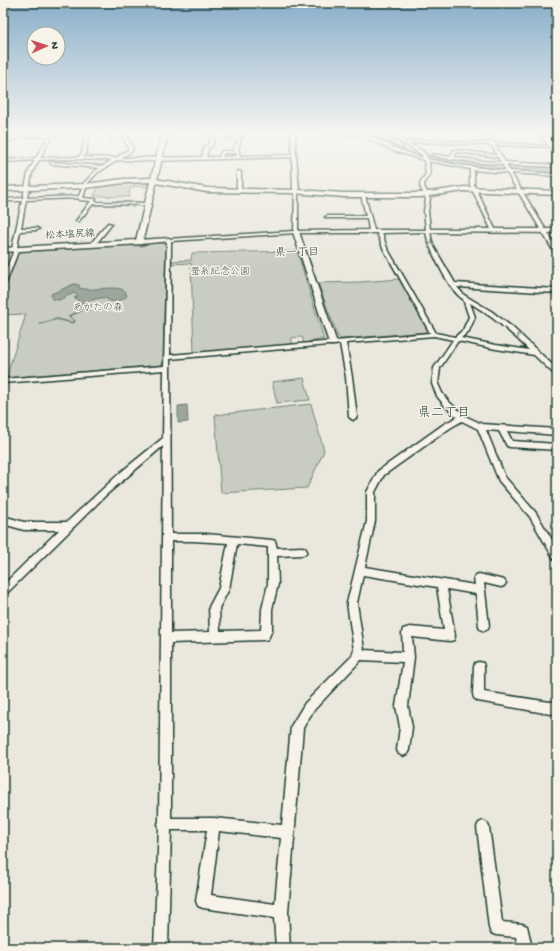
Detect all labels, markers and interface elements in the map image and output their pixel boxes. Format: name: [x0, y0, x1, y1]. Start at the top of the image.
north arrow: [26, 26, 66, 66]
text: N: [48, 42, 60, 49]
one-way arrow: [128, 200, 134, 208]
street label: 松本塩尻線: [45, 228, 95, 242]
one-way arrow: [428, 241, 436, 248]
district label: 県一丁目: [275, 246, 319, 259]
park label: 蚕糸記念公園: [190, 265, 250, 278]
park label: あがたの森: [73, 302, 123, 314]
one-way arrow: [516, 333, 524, 341]
district label: 県二丁目: [418, 405, 470, 421]

